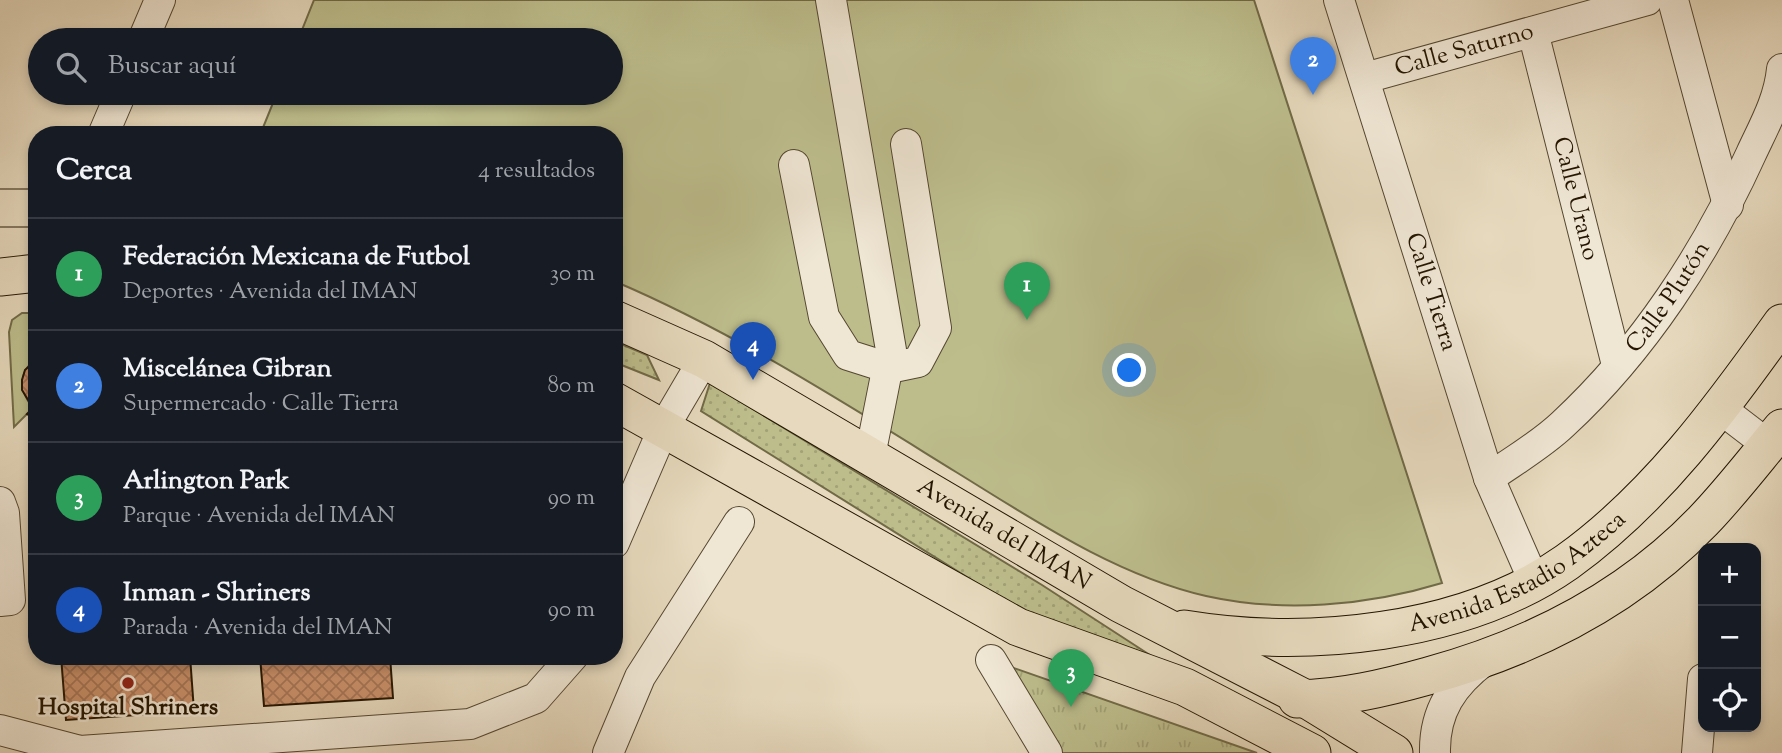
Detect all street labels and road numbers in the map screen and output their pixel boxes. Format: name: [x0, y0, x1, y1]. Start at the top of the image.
street label: Calle Saturno: [1391, 15, 1538, 86]
street label: Calle Urano: [1543, 133, 1607, 264]
street label: Calle Tierra: [1396, 229, 1465, 355]
street label: Calle Plutón: [1618, 235, 1719, 361]
street label: Avenida del IMAN: [910, 471, 1097, 600]
street label: Avenida Estadio Azteca: [1406, 504, 1634, 642]

